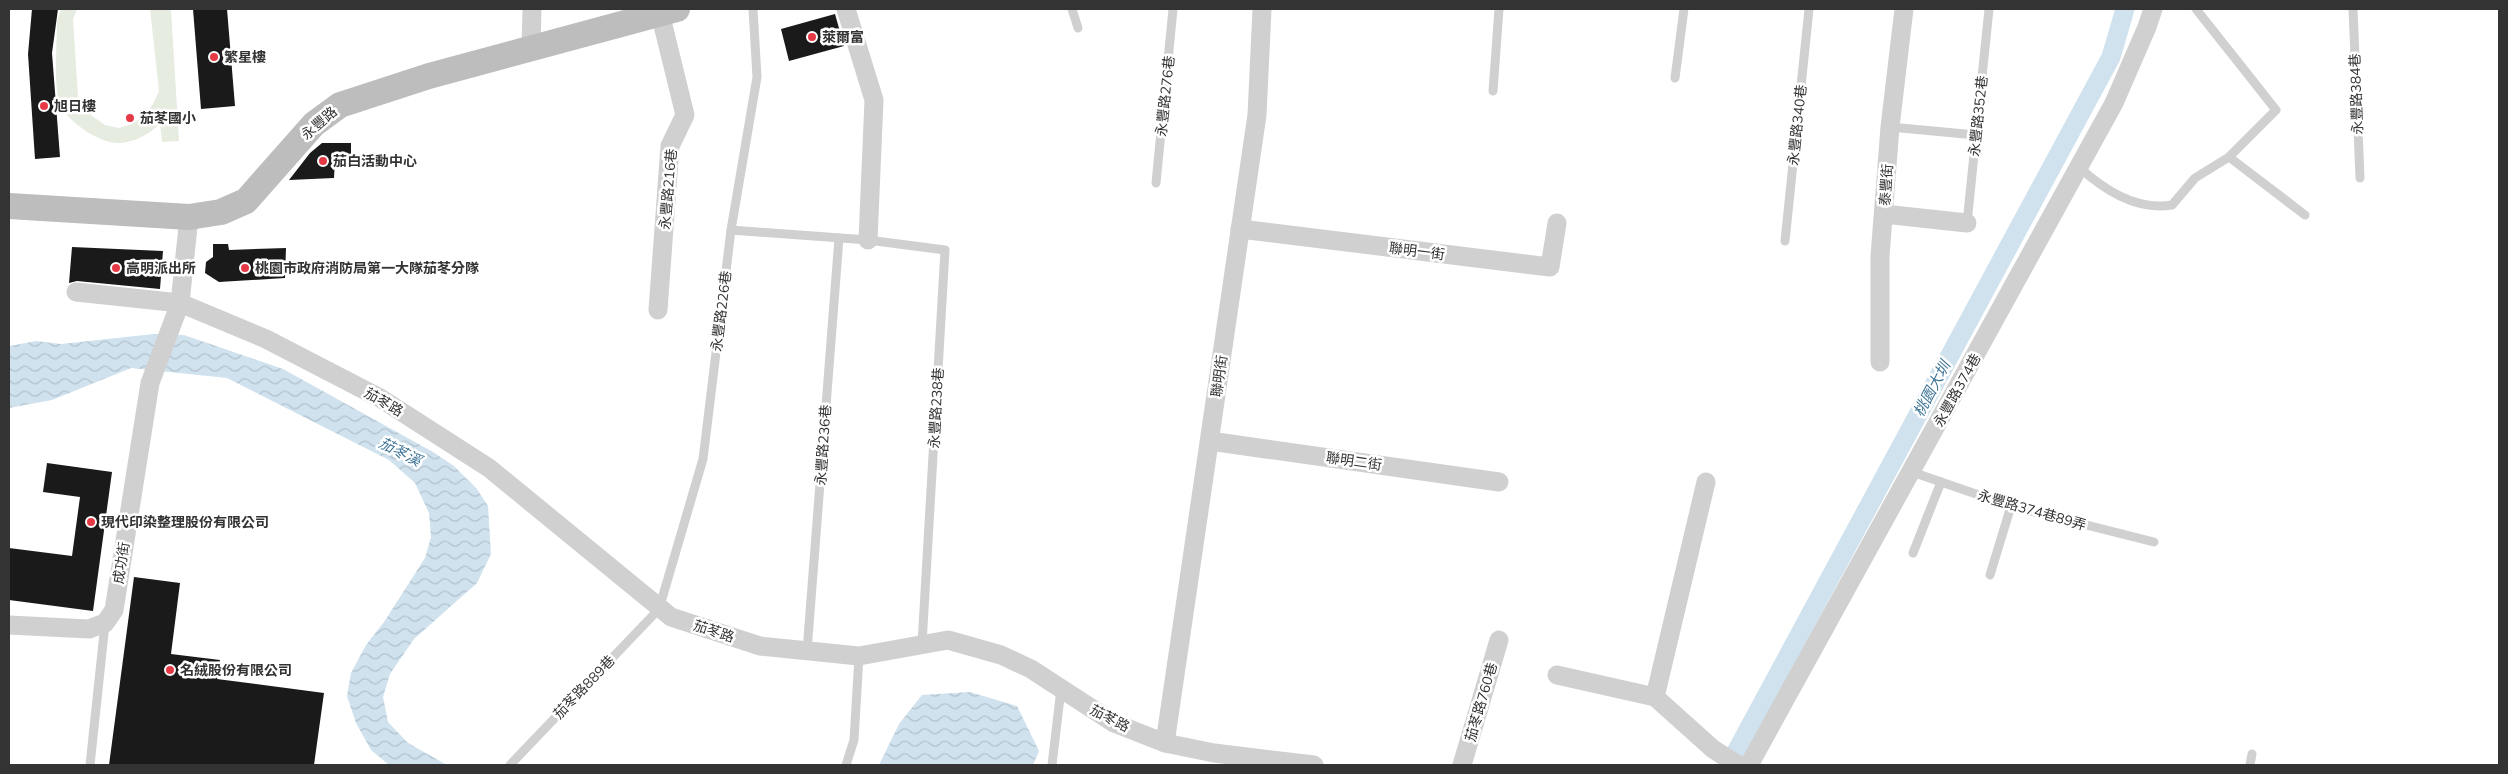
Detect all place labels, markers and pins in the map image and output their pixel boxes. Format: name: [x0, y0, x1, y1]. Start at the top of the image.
place label: 萊爾富: [822, 28, 864, 46]
marker: 萊爾富: [806, 31, 818, 43]
place label: 繁星樓: [224, 48, 266, 66]
marker: 繁星樓: [208, 51, 220, 63]
place label: 旭日樓: [54, 97, 96, 115]
marker: 旭日樓: [38, 100, 50, 112]
place label: 茄苳國小: [140, 109, 196, 127]
marker: 茄苳國小: [124, 112, 136, 124]
place label: 茄白活動中心: [333, 152, 417, 170]
marker: 茄白活動中心: [317, 155, 329, 167]
place label: 高明派出所: [126, 259, 196, 277]
place label: 桃園市政府消防局第一大隊茄苳分隊: [255, 259, 479, 277]
marker: 高明派出所: [110, 262, 122, 274]
marker: 桃園市政府消防局第一大隊茄苳分隊: [239, 262, 251, 274]
place label: 現代印染整理股份有限公司: [101, 513, 269, 531]
marker: 現代印染整理股份有限公司: [85, 516, 97, 528]
place label: 名絨股份有限公司: [180, 661, 292, 679]
marker: 名絨股份有限公司: [164, 664, 176, 676]

